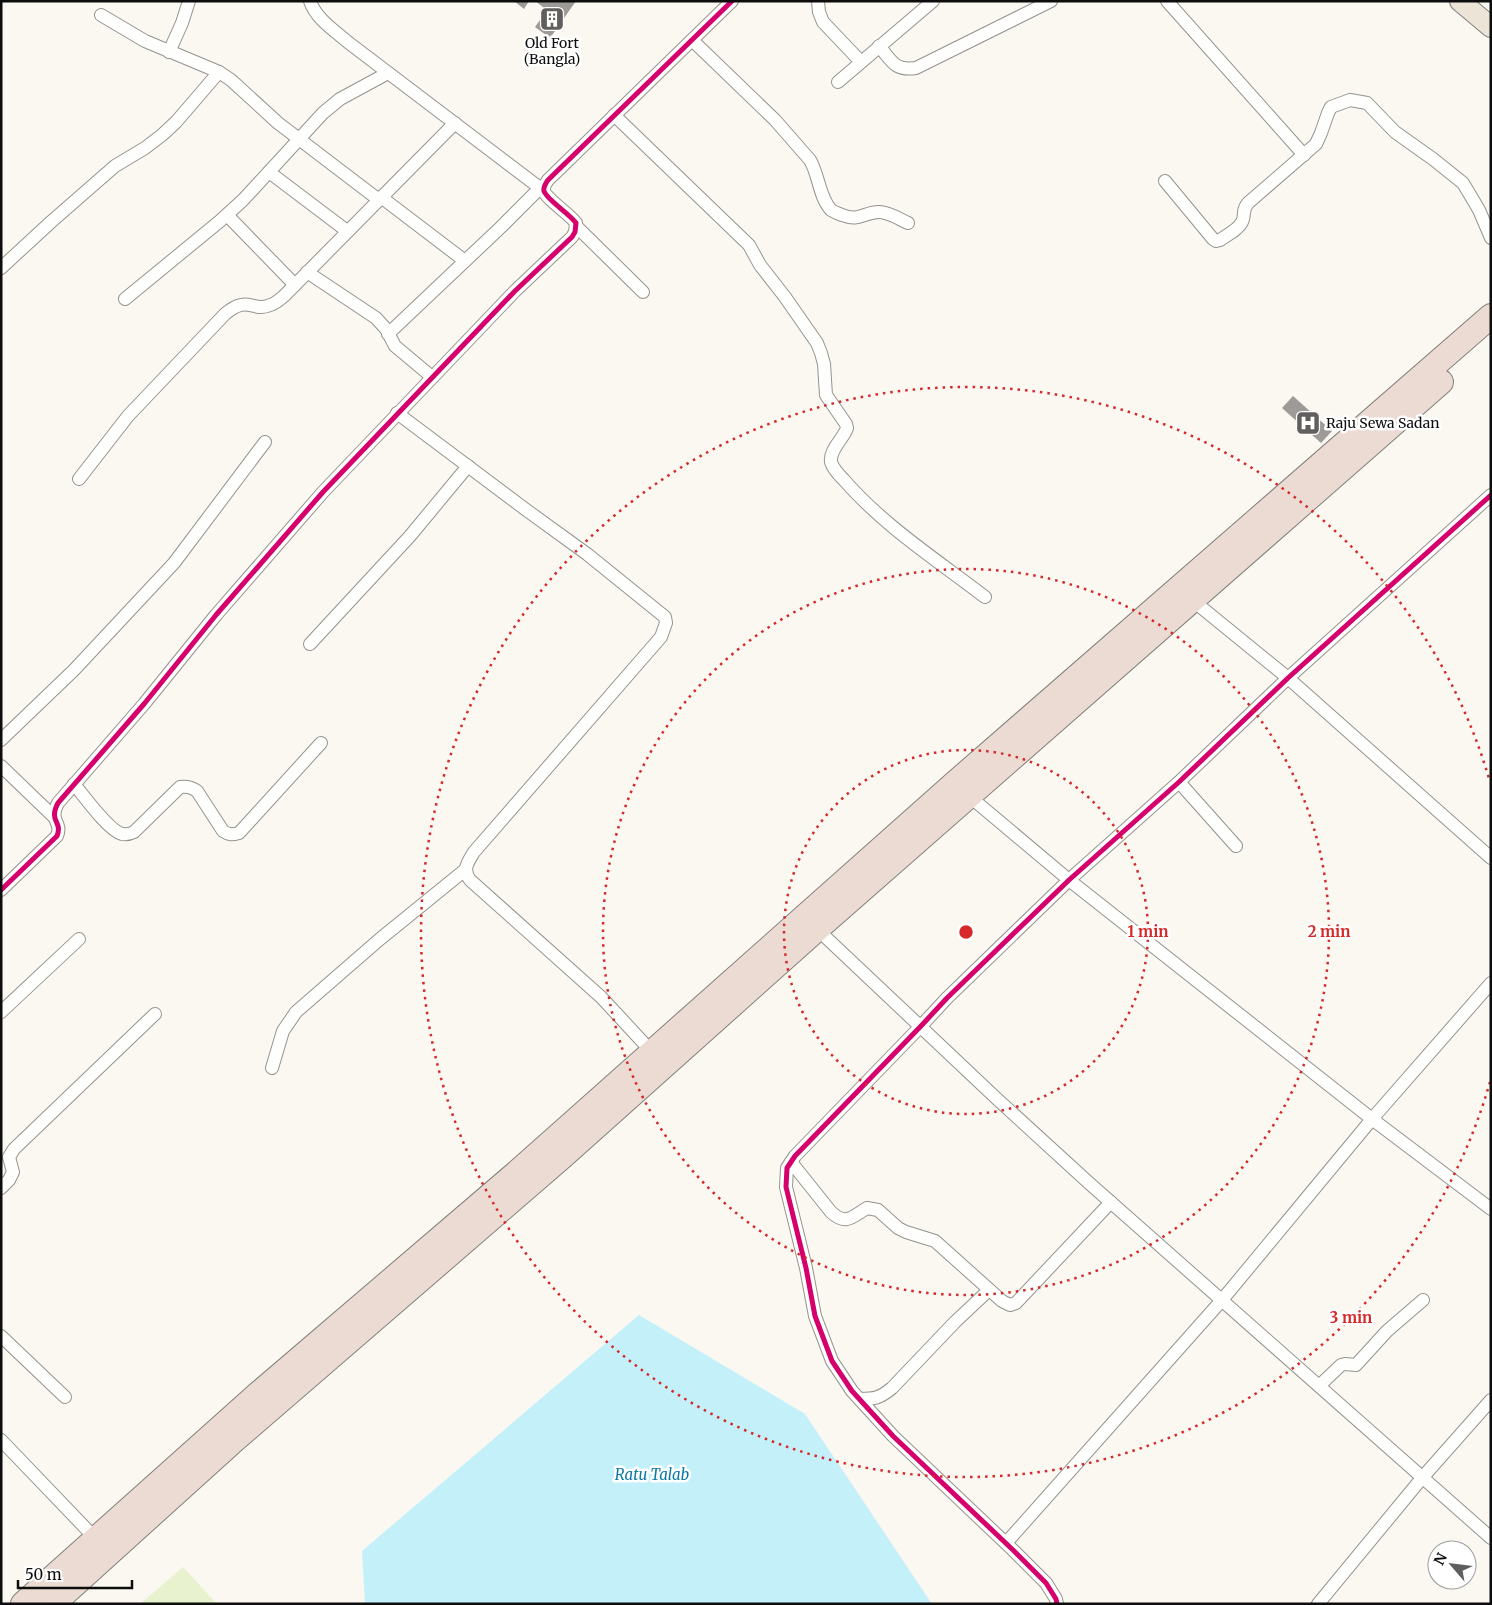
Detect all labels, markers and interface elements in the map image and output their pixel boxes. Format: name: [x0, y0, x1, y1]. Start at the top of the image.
building icon: Old Fort (Bangla): [539, 6, 565, 32]
place label: Old Fort (Bangla): [524, 34, 580, 68]
hospital icon: Raju Sewa Sadan: [1295, 410, 1321, 436]
place label: Raju Sewa Sadan: [1326, 414, 1439, 432]
text: 1 min: [1128, 922, 1168, 941]
text: 2 min: [1308, 922, 1350, 941]
centre of rings: [957, 923, 975, 941]
text: 3 min: [1330, 1308, 1372, 1327]
water label: Ratu Talab: [615, 1465, 689, 1484]
north arrow: [1427, 1540, 1477, 1590]
text: N: [1430, 1550, 1451, 1568]
scale bar: [18, 1558, 131, 1590]
text: 50 m: [25, 1565, 62, 1584]

